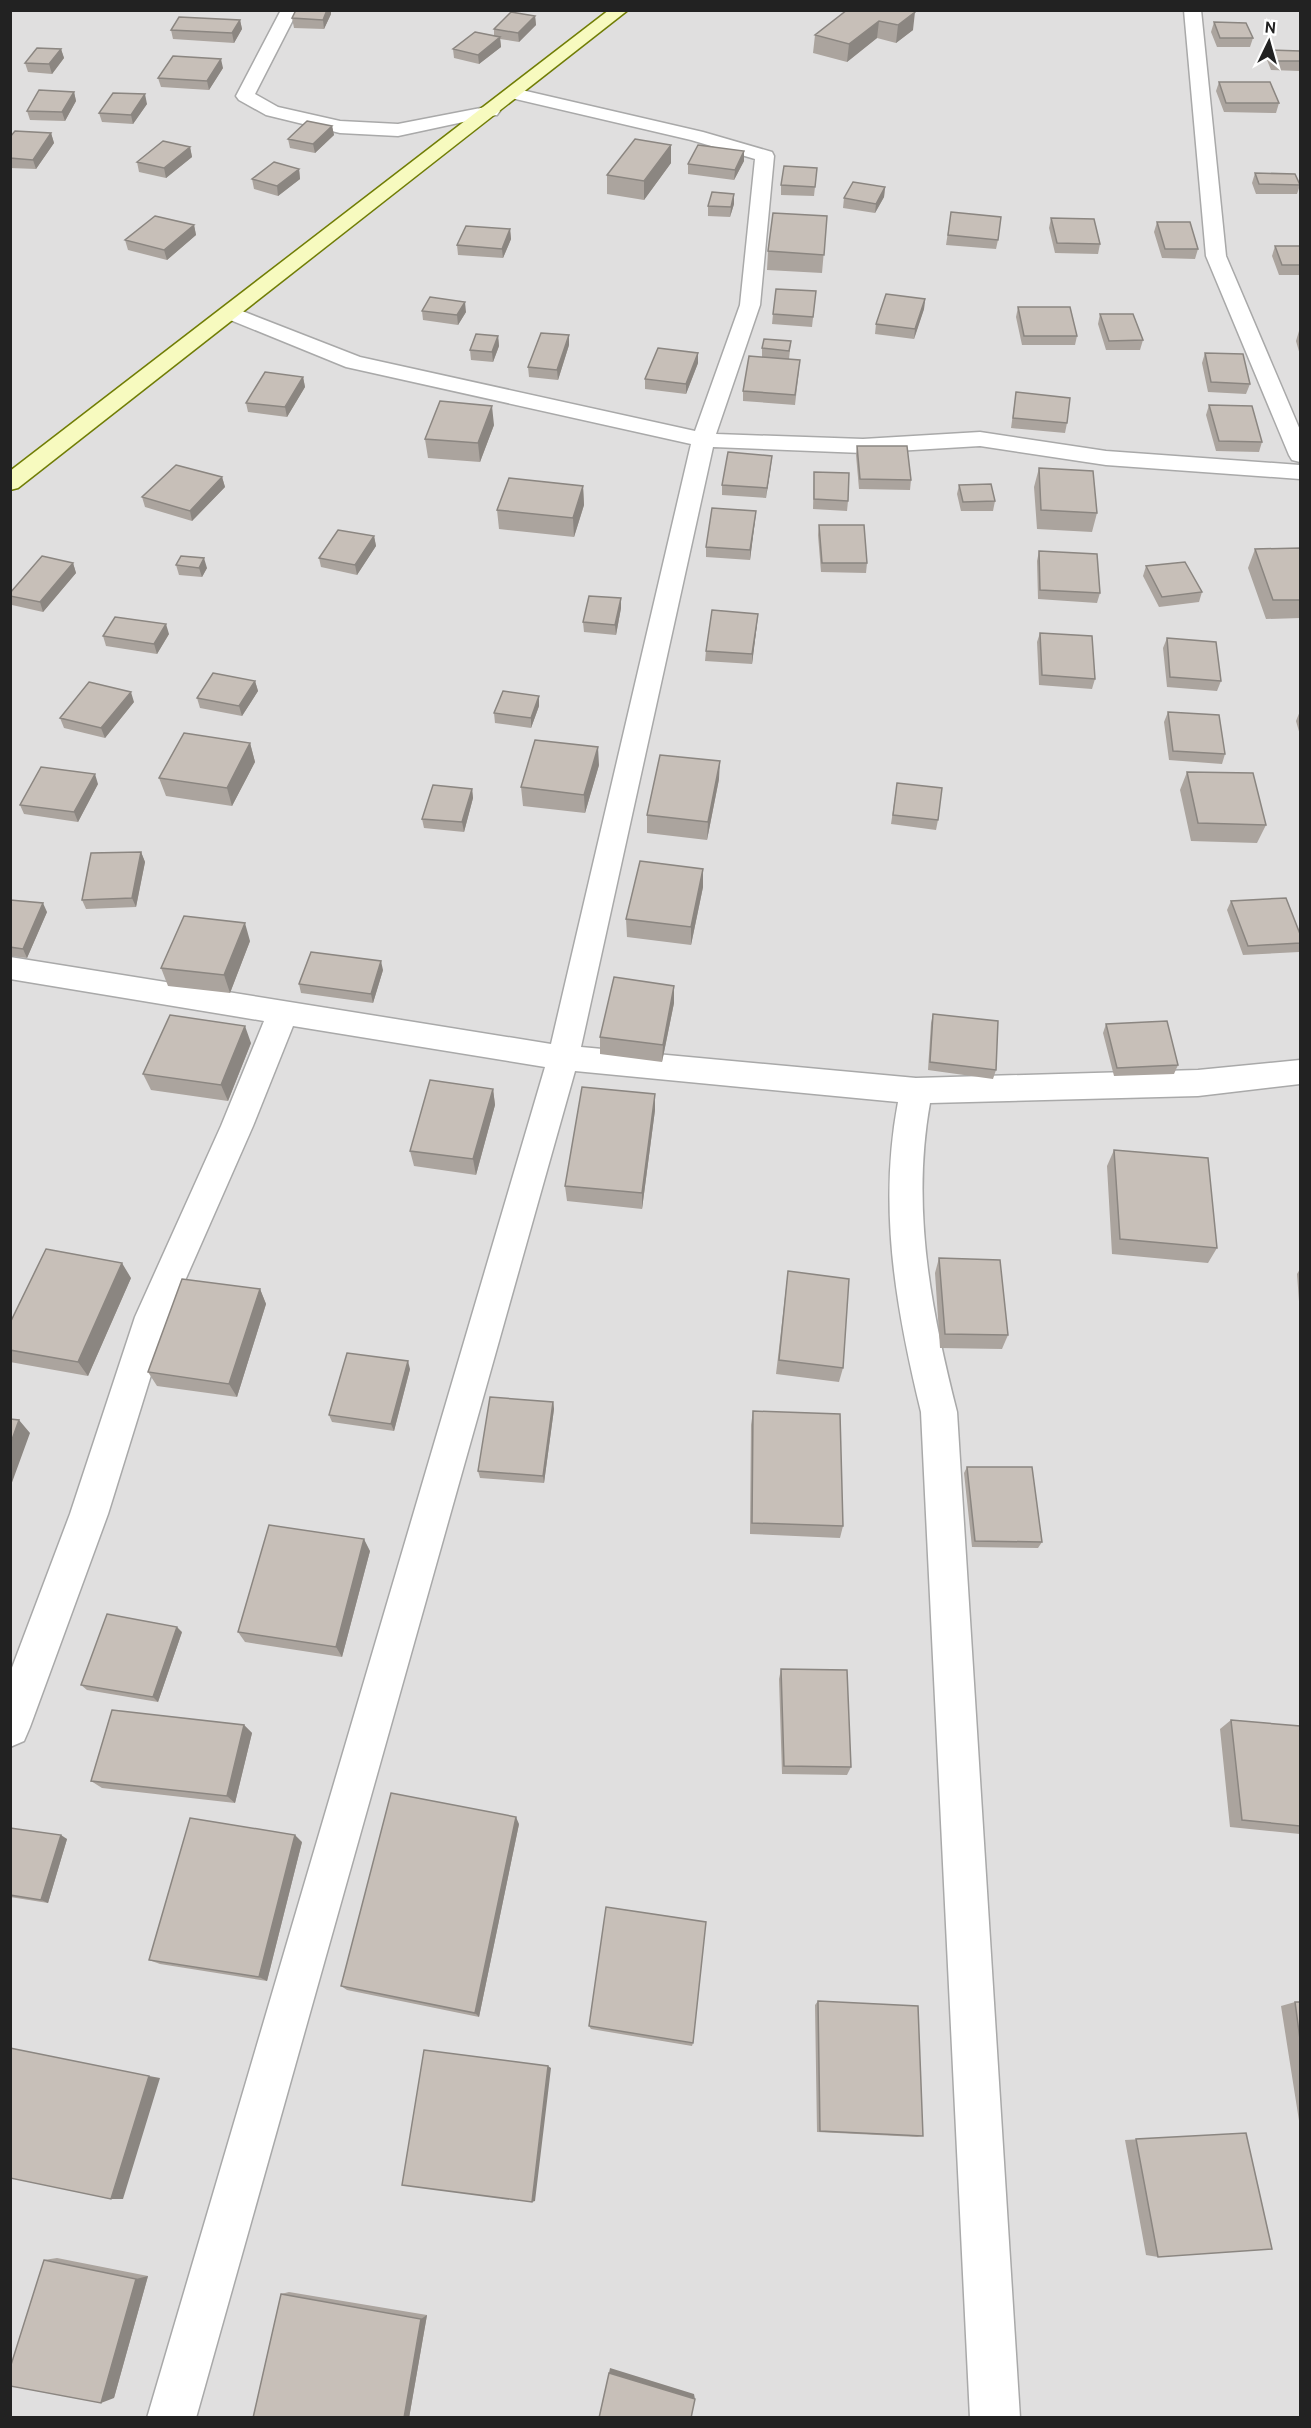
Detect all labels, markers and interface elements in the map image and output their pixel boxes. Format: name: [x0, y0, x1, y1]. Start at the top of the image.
north arrow: [1239, 12, 1299, 72]
text: N: [1264, 18, 1277, 38]

